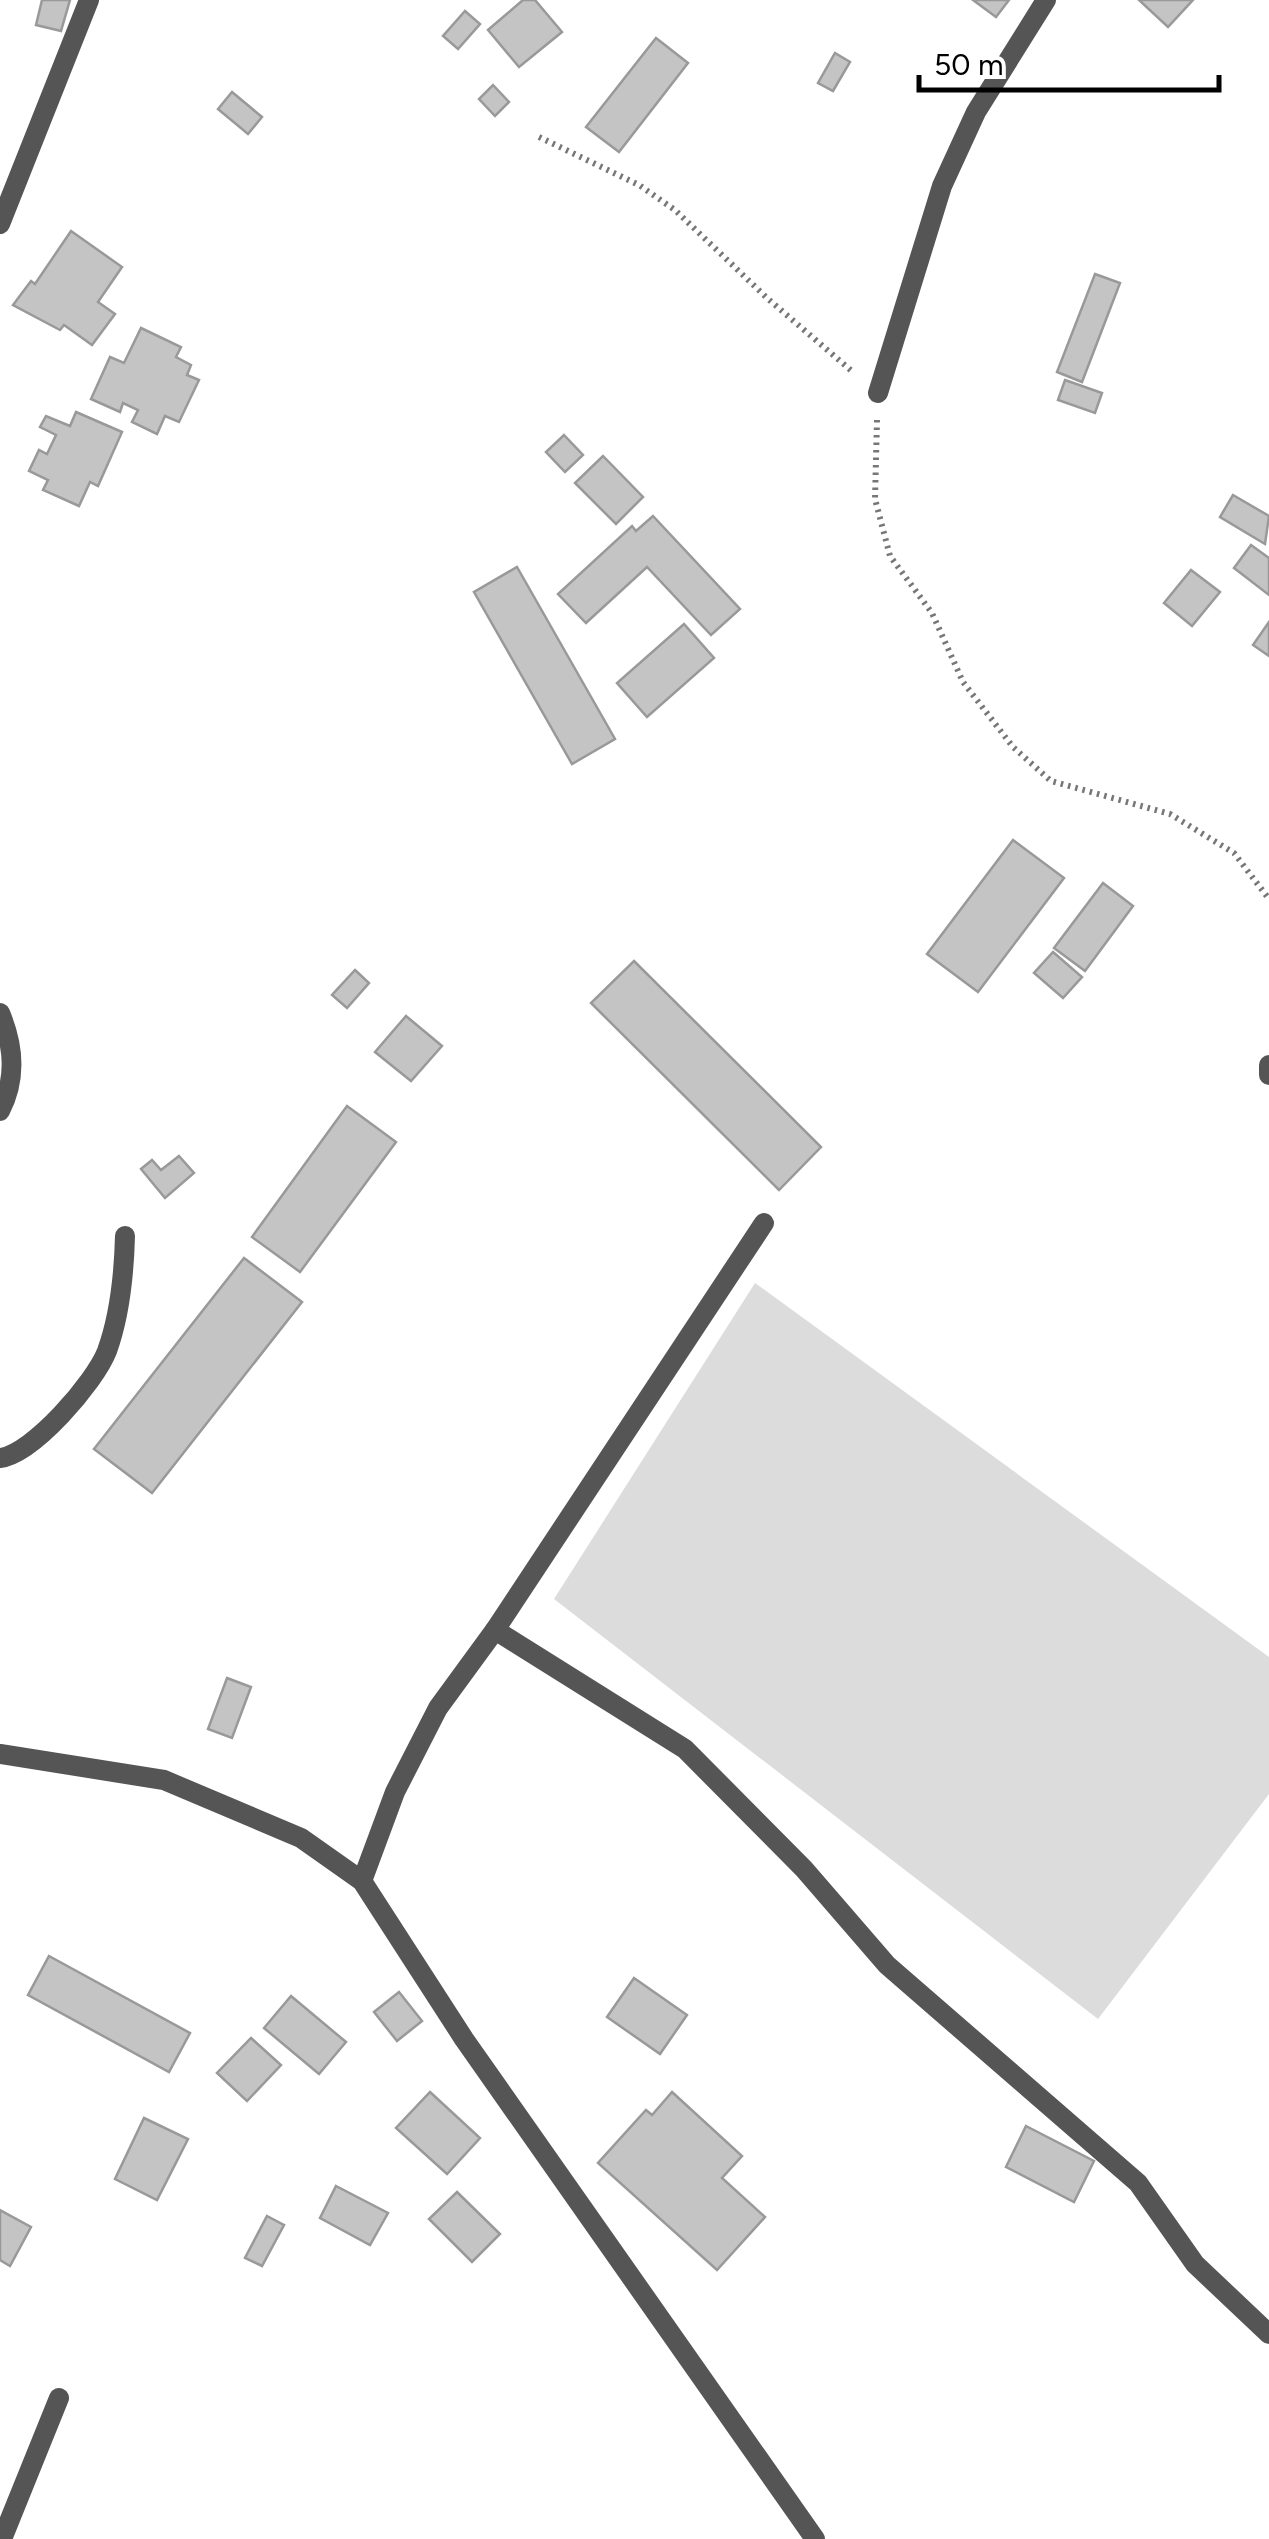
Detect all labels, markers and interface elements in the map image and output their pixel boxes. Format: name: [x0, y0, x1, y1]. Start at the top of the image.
scale bar: [919, 30, 1219, 92]
text: 50 m: [934, 46, 1003, 83]

